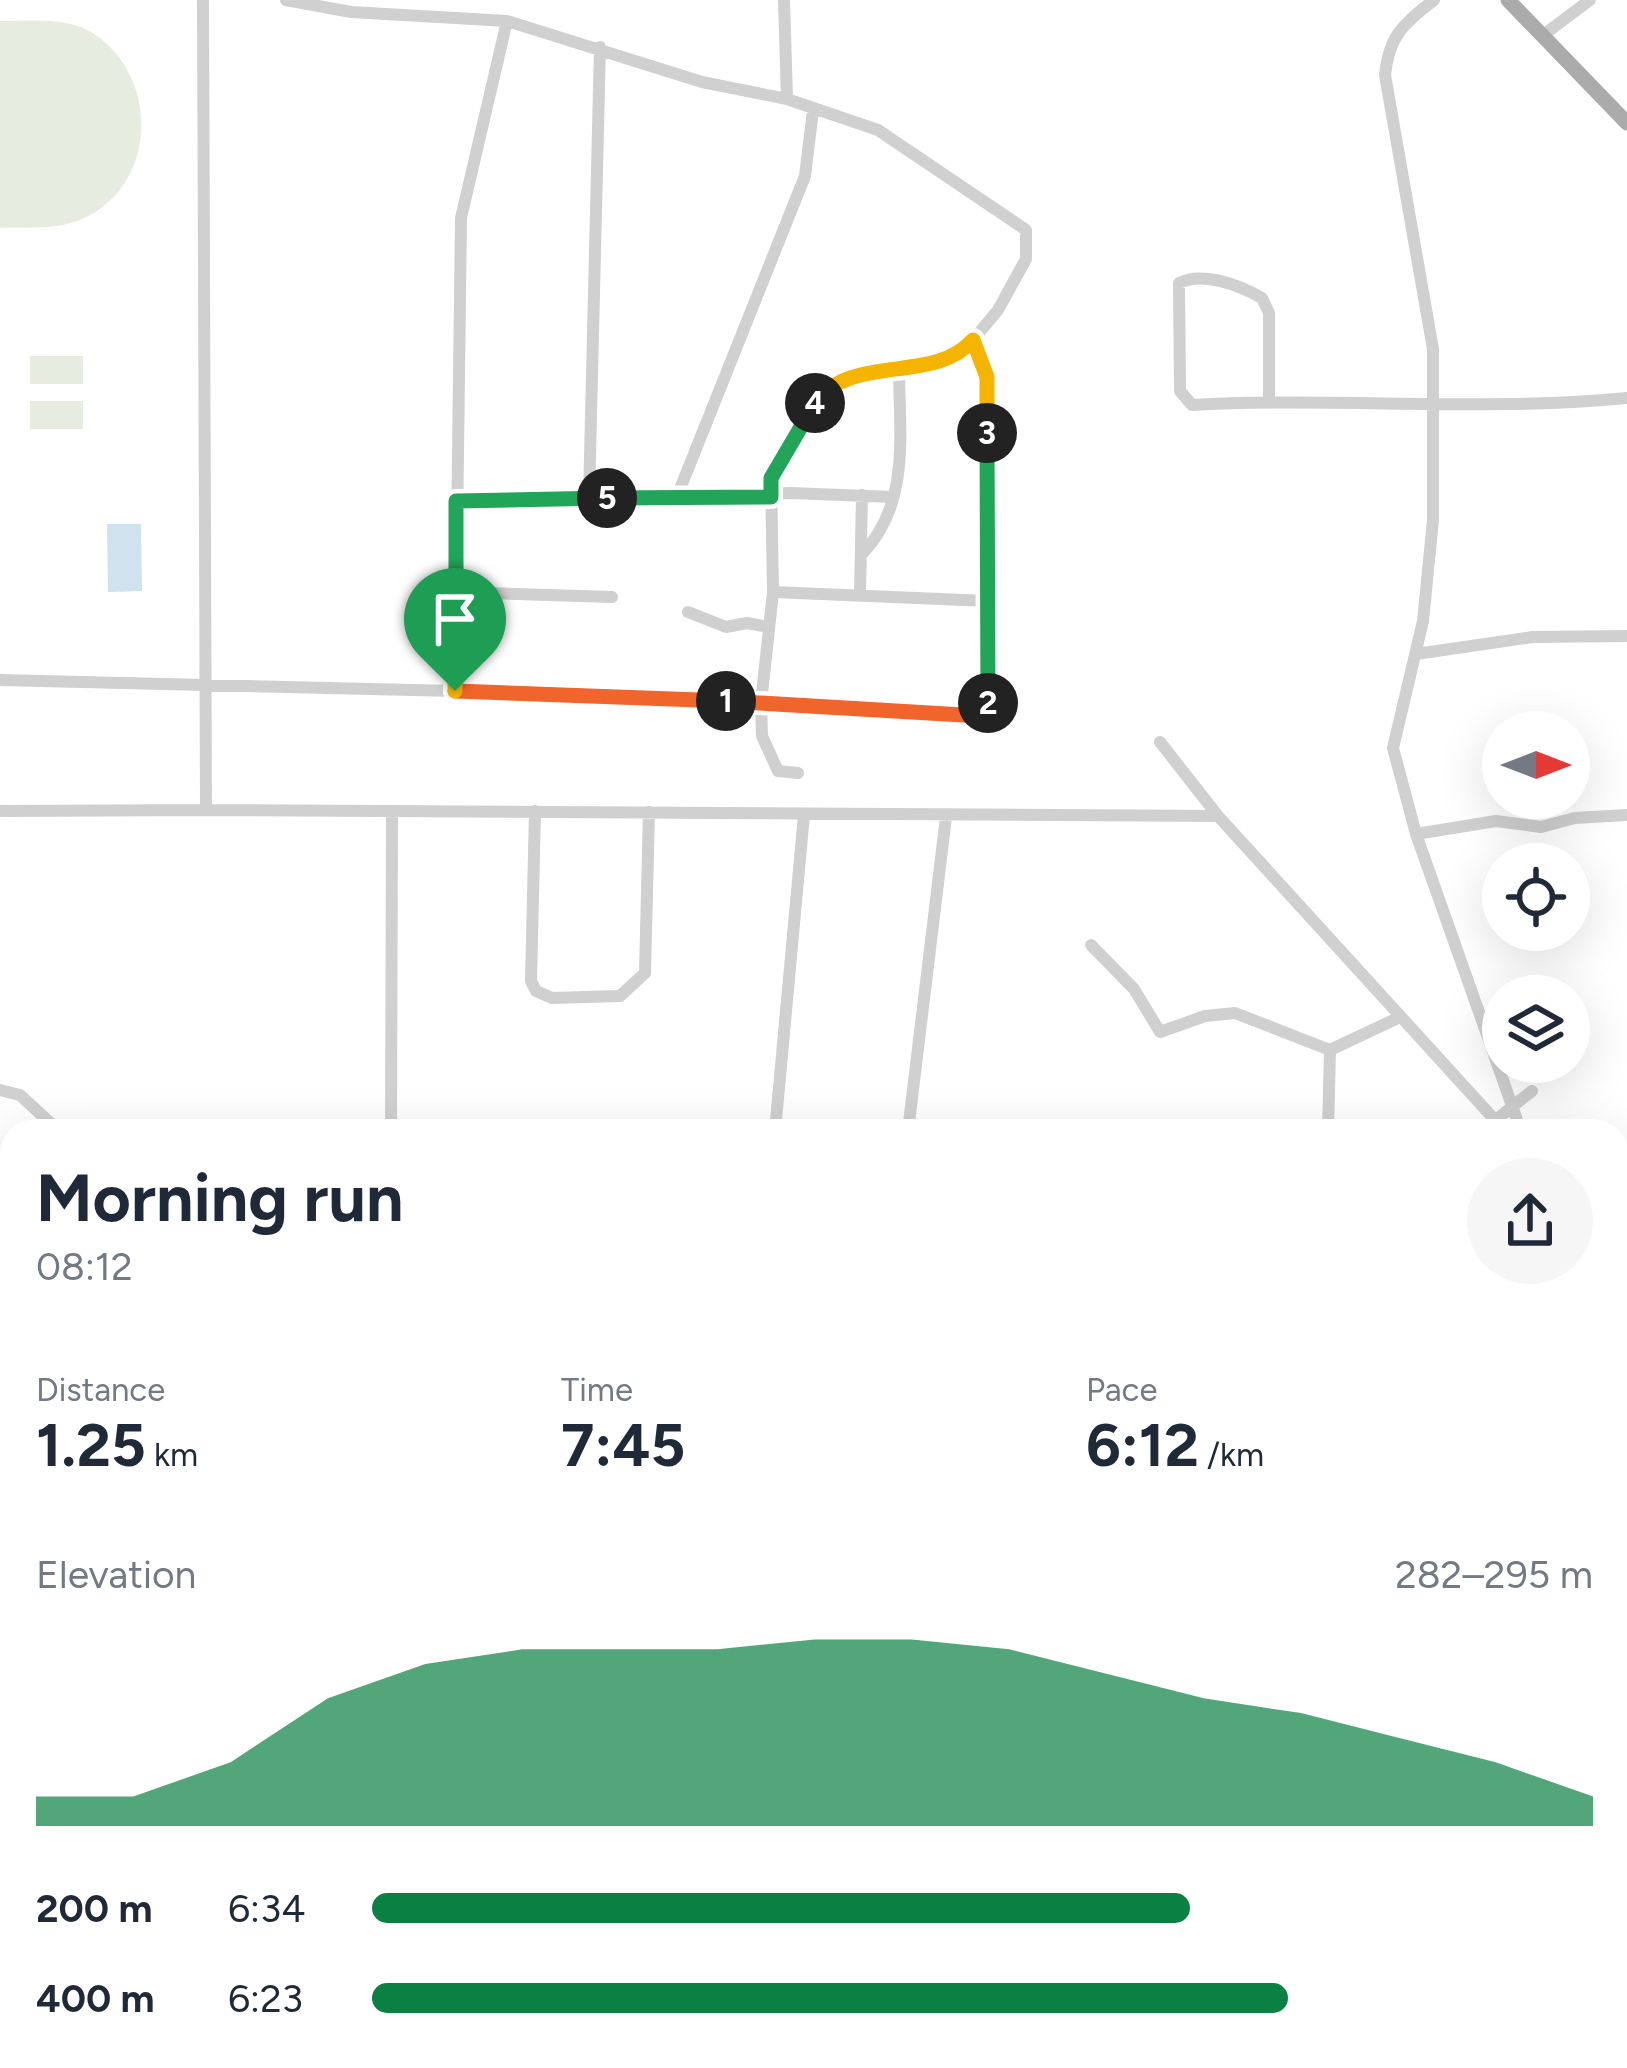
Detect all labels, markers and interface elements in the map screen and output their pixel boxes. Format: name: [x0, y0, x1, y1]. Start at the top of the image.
pin: 4: [785, 373, 845, 433]
text: 4: [805, 383, 825, 422]
pin: 3: [957, 403, 1017, 463]
text: 3: [978, 413, 996, 452]
pin: 5: [577, 468, 637, 528]
text: 5: [597, 478, 617, 517]
pin: [404, 568, 506, 691]
icon: arrive: [422, 586, 488, 652]
pin: 1: [696, 671, 756, 731]
pin: 2: [958, 673, 1018, 733]
text: 1: [719, 681, 733, 720]
text: 2: [978, 683, 998, 722]
north arrow: [1482, 711, 1590, 819]
map controls: [1482, 711, 1590, 1083]
button: locate: [1482, 843, 1590, 951]
button: layers: [1482, 975, 1590, 1083]
text: Morning run: [36, 1158, 404, 1238]
button: share: [1467, 1158, 1593, 1284]
text: 08:12: [36, 1243, 133, 1290]
text: Distance: [36, 1370, 165, 1409]
text: Time: [561, 1370, 633, 1409]
text: Pace: [1086, 1370, 1157, 1409]
text: 1.25: [36, 1409, 146, 1481]
text: 7:45: [561, 1409, 685, 1481]
text: 6:12: [1086, 1409, 1199, 1481]
text: km: [146, 1435, 198, 1474]
text: /km: [1199, 1435, 1264, 1474]
text: Elevation: [36, 1551, 196, 1598]
text: 282–295 m: [1395, 1551, 1593, 1598]
text: 200 m: [36, 1885, 152, 1932]
text: 6:34: [228, 1885, 305, 1932]
text: 400 m: [36, 1975, 155, 2022]
text: 6:23: [228, 1975, 303, 2022]

